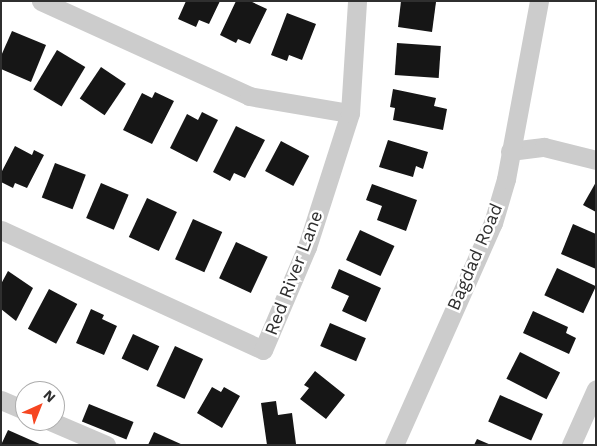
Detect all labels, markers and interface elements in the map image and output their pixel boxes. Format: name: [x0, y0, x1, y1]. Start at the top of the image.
street label: Bagdad Road: [443, 200, 507, 314]
street label: Red River Lane: [260, 208, 328, 338]
north arrow: [15, 381, 65, 431]
text: N: [40, 387, 59, 405]

